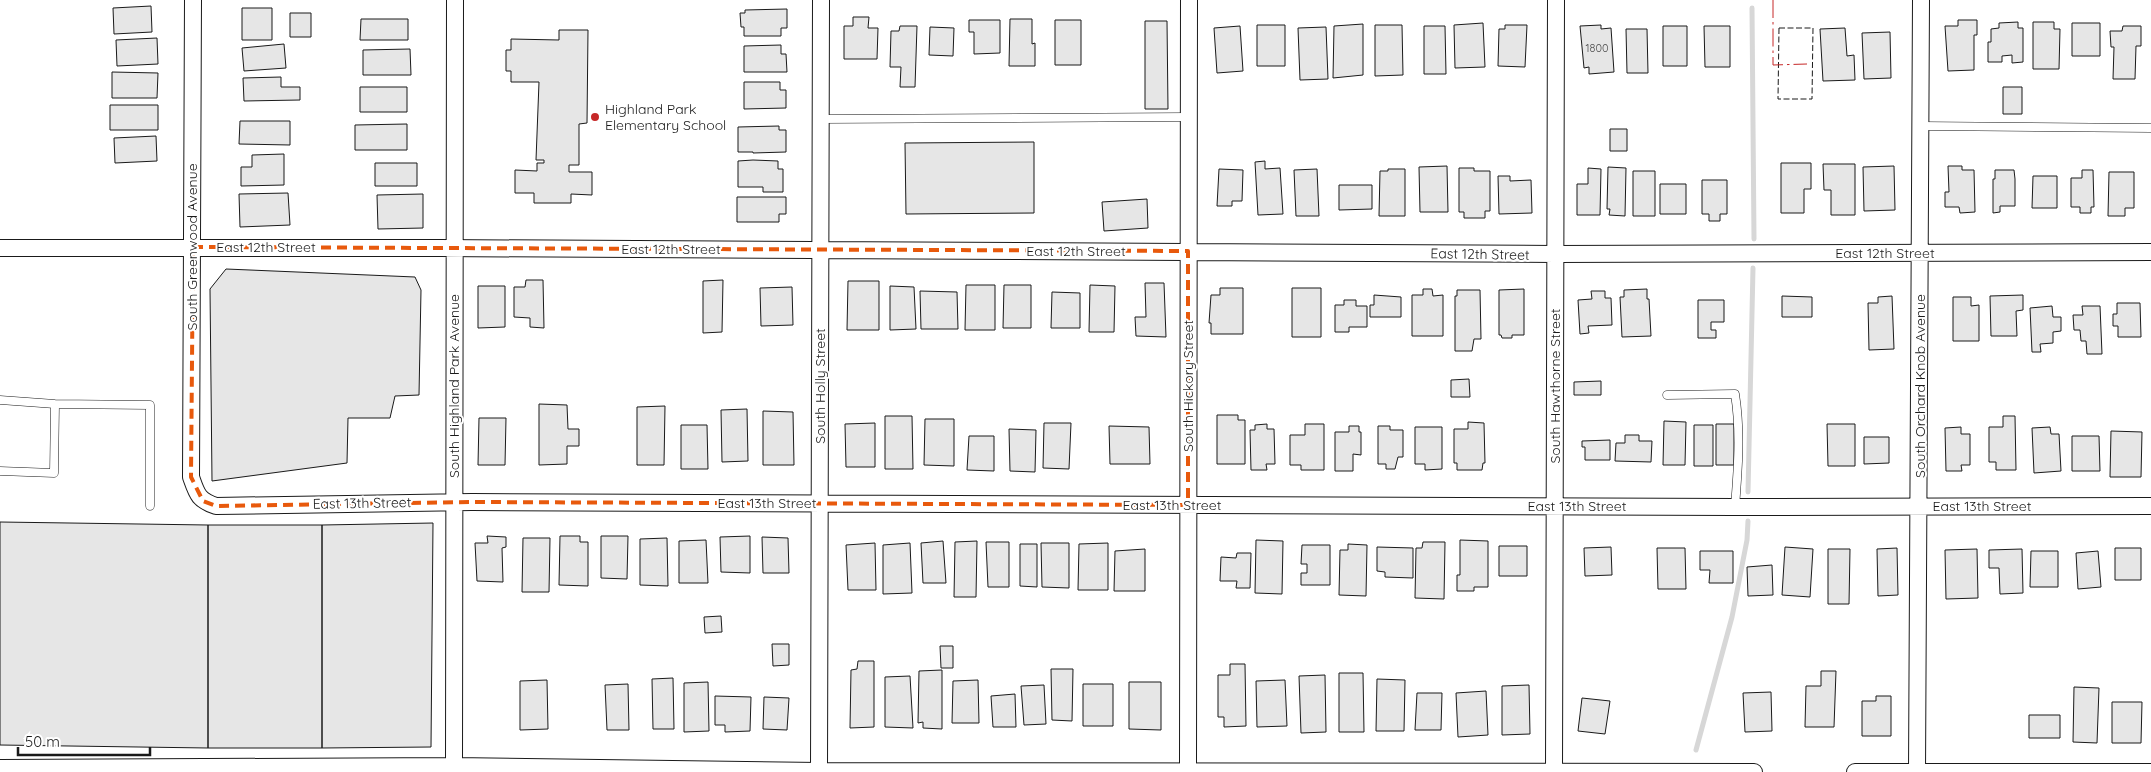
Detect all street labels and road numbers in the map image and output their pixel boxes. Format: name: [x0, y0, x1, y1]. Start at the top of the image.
street label: South Greenwood Avenue: [183, 163, 201, 331]
street label: East 12th Street: [216, 238, 316, 256]
street label: East 12th Street: [621, 240, 721, 258]
street label: East 12th Street: [1026, 242, 1126, 260]
street label: East 12th Street: [1430, 244, 1530, 264]
street label: East 12th Street: [1835, 244, 1935, 262]
street label: South Highland Park Avenue: [445, 294, 463, 478]
street label: South Orchard Knob Avenue: [1911, 294, 1929, 478]
street label: South Hawthorne Street: [1546, 308, 1564, 464]
street label: South Hickory Street: [1179, 320, 1197, 452]
street label: South Holly Street: [811, 328, 829, 444]
street label: East 13th Street: [312, 493, 412, 513]
street label: East 13th Street: [718, 494, 817, 512]
street label: East 13th Street: [1123, 496, 1222, 514]
street label: East 13th Street: [1528, 497, 1627, 515]
street label: East 13th Street: [1933, 497, 2032, 515]

